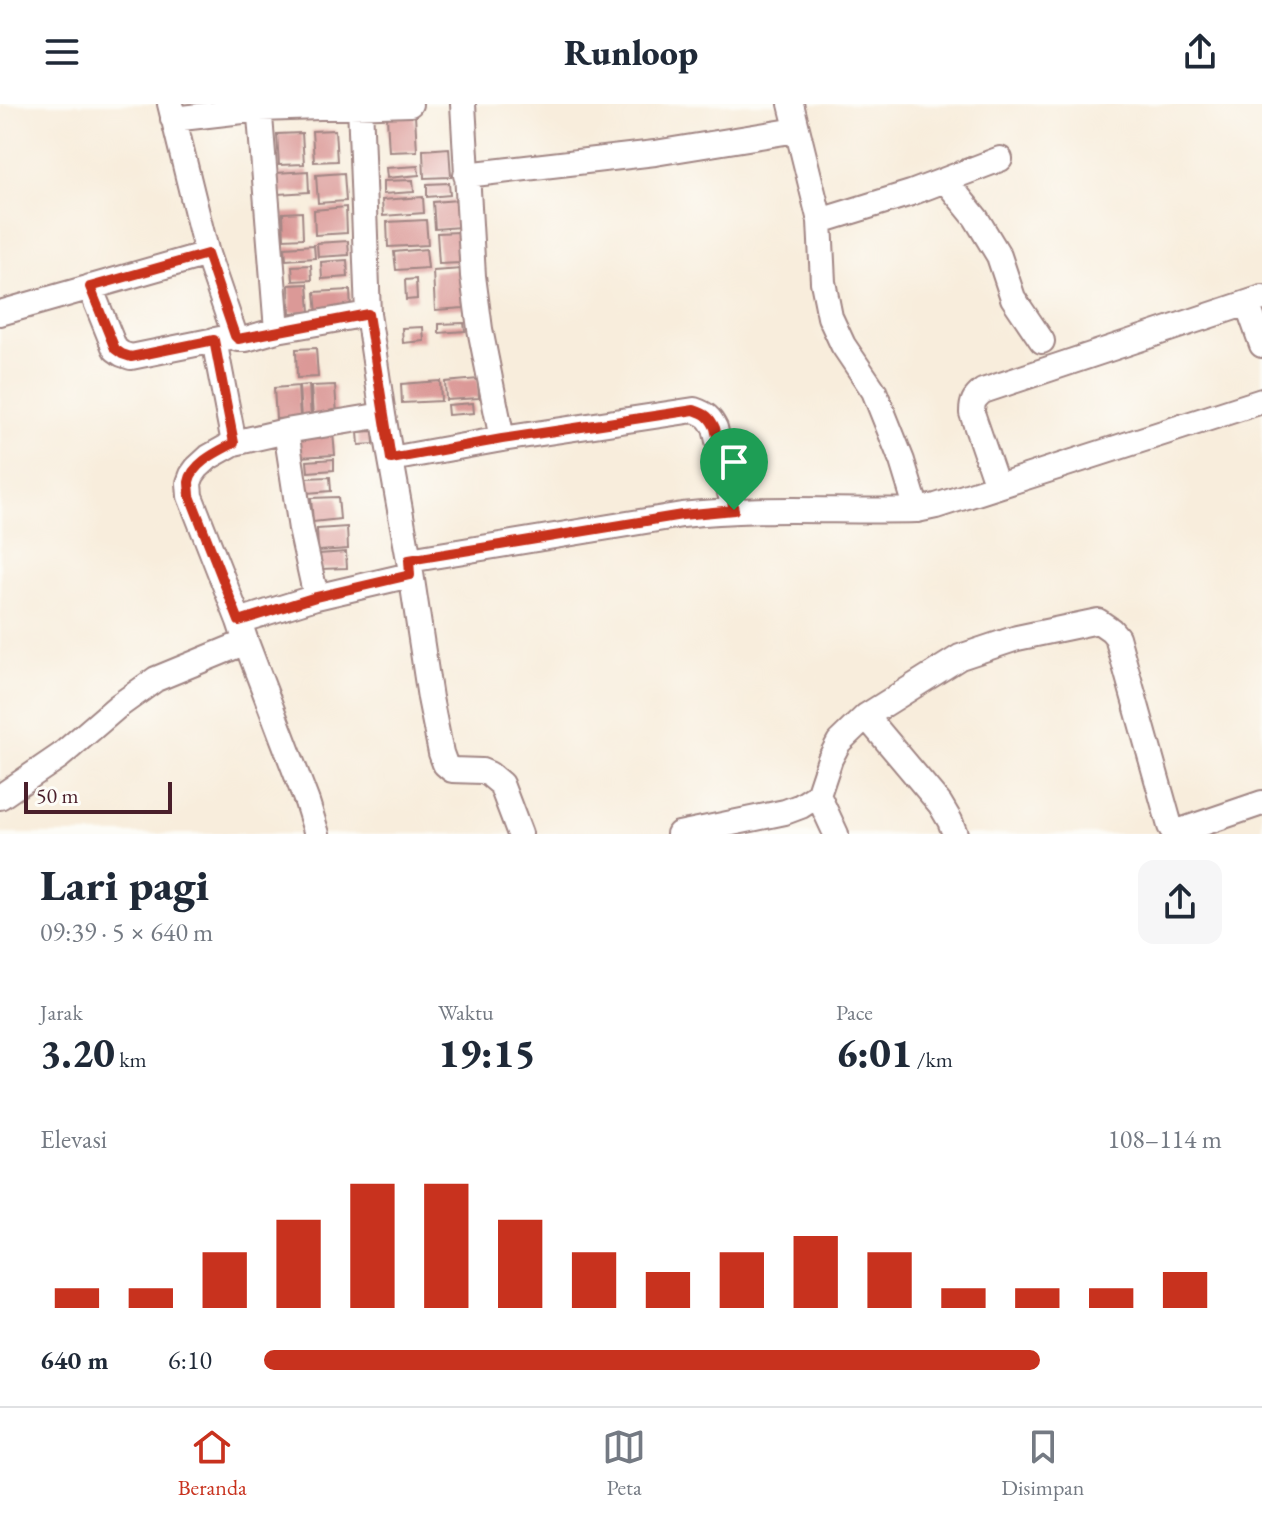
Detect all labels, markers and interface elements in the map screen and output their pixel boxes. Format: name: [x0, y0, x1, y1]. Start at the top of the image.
text: Runloop: [564, 29, 698, 76]
icon: menu: [40, 30, 84, 74]
icon: share: [1178, 30, 1222, 74]
pin: [700, 428, 768, 510]
icon: arrive: [712, 440, 756, 484]
scale bar: [24, 778, 172, 814]
text: 50 m: [36, 781, 79, 810]
text: Lari pagi: [40, 856, 209, 913]
button: share: [1138, 860, 1222, 944]
text: 09:39 · 5 × 640 m: [40, 915, 213, 949]
text: Jarak: [40, 998, 83, 1027]
text: Waktu: [438, 998, 494, 1027]
text: Pace: [836, 998, 873, 1027]
text: 3.20: [40, 1027, 115, 1079]
text: 19:15: [438, 1027, 536, 1079]
text: 6:01: [836, 1027, 912, 1079]
text: km: [115, 1045, 147, 1074]
text: /km: [912, 1045, 953, 1074]
text: Elevasi: [40, 1122, 107, 1156]
text: 108–114 m: [1107, 1122, 1222, 1156]
text: 640 m: [40, 1343, 108, 1377]
text: 6:10: [168, 1343, 212, 1377]
tab: Beranda: [178, 1425, 247, 1502]
tab: Peta: [602, 1425, 646, 1502]
tab: Disimpan: [1001, 1425, 1084, 1502]

